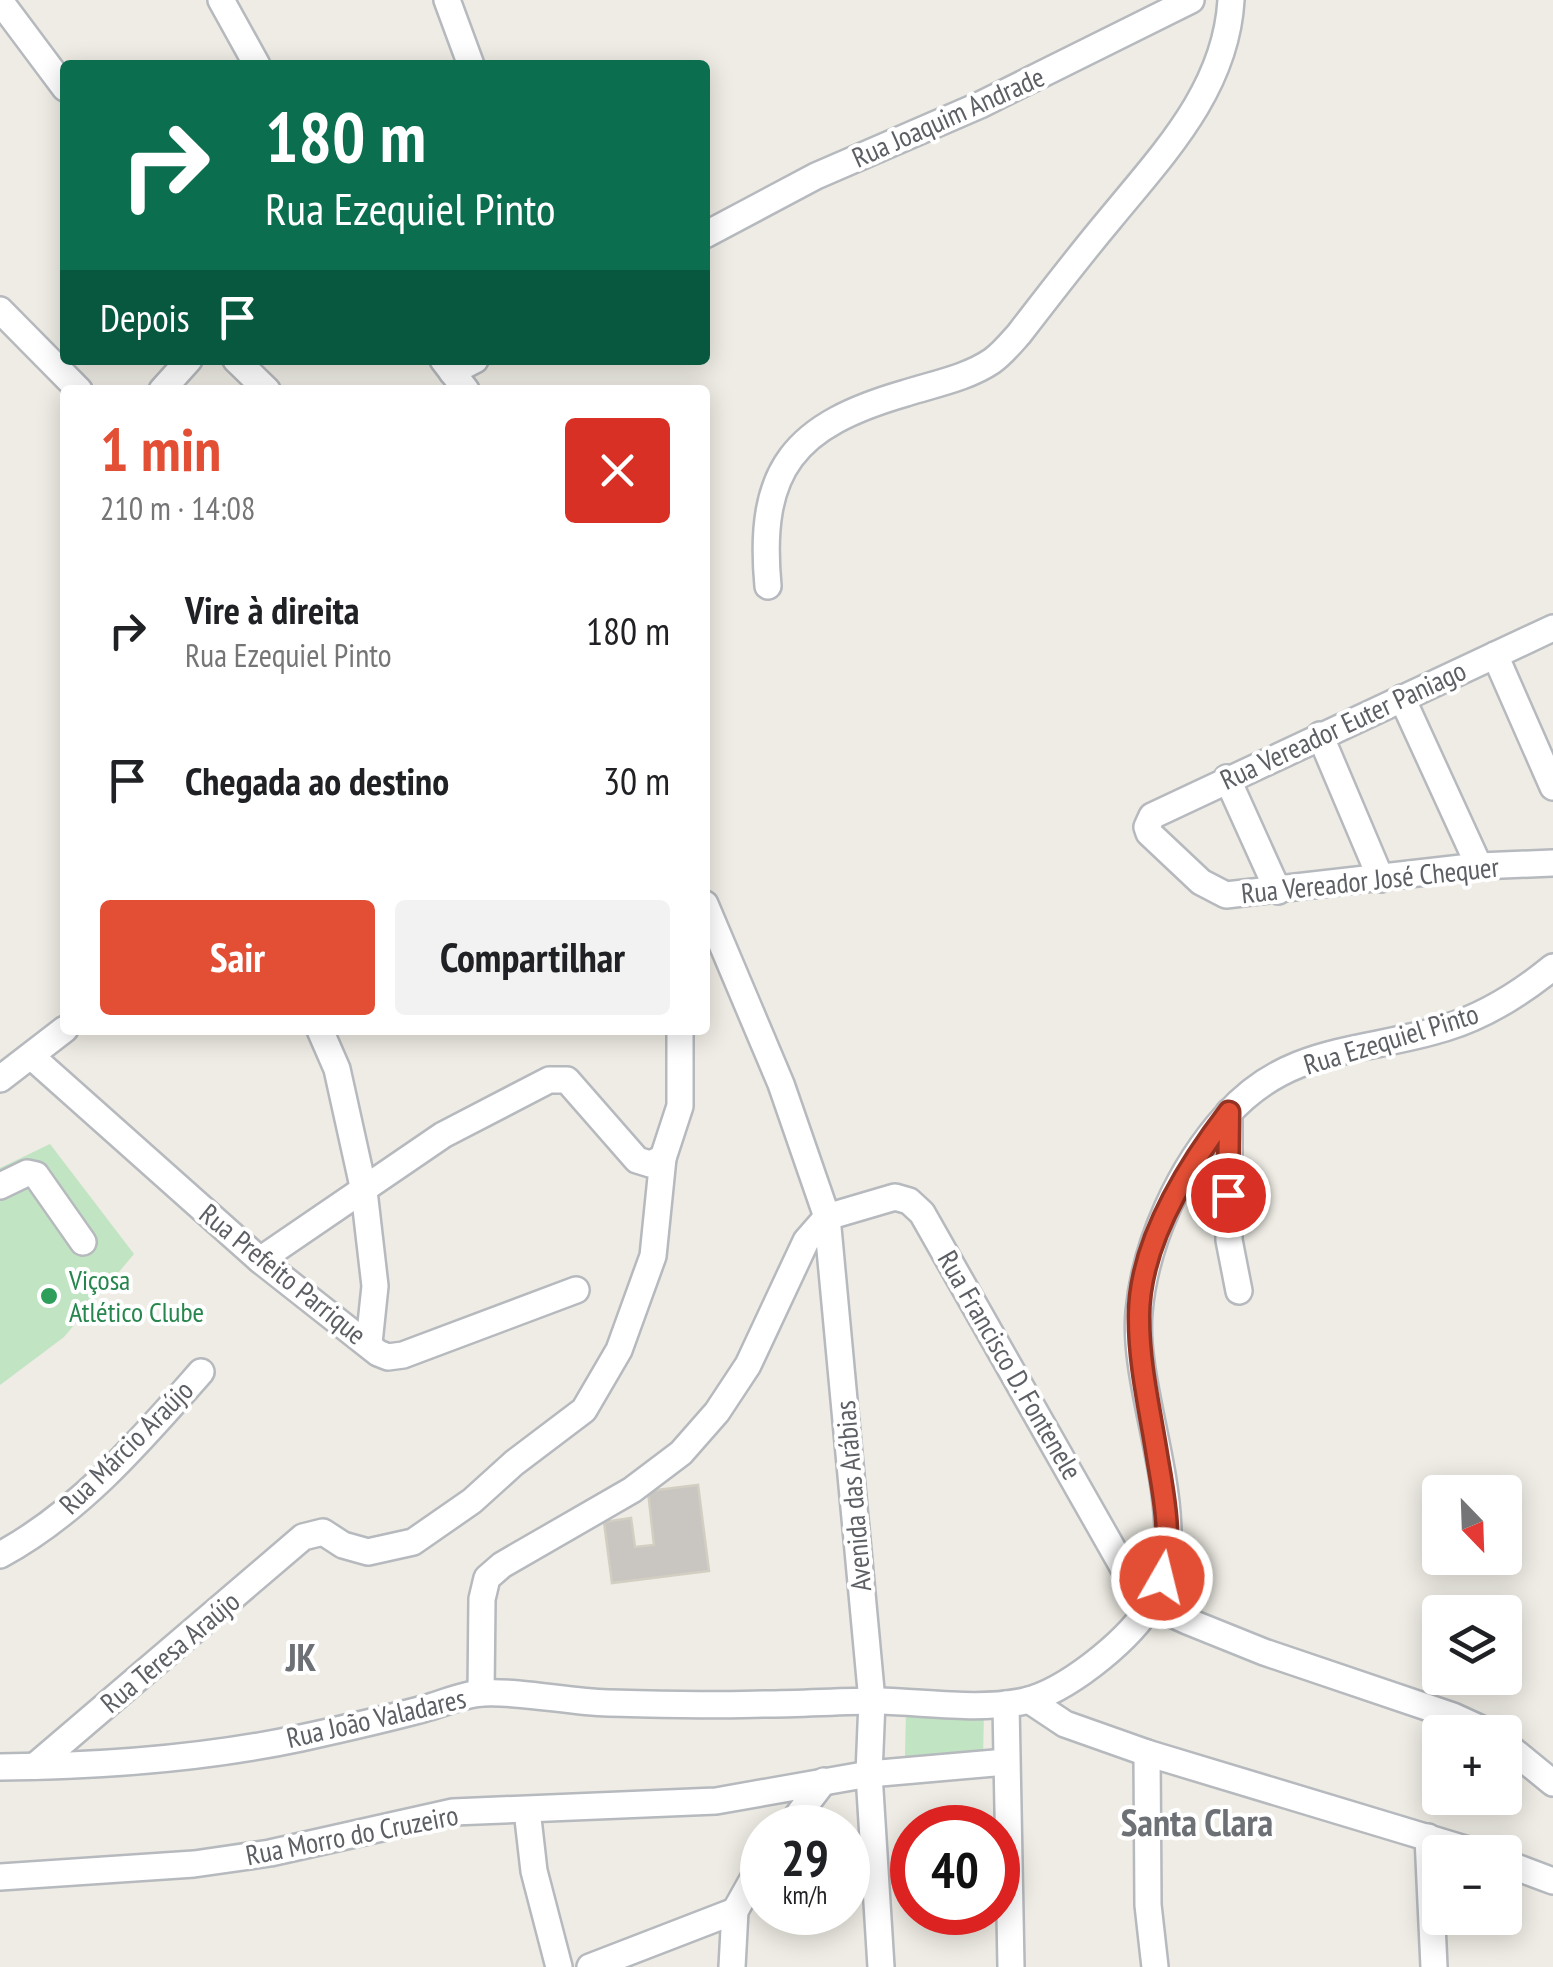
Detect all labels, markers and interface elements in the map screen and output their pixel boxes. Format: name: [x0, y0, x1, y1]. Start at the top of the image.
street label: Rua Joaquim Andrade: [846, 58, 1050, 175]
text: 180 m: [265, 91, 426, 181]
icon: right: [100, 100, 230, 230]
text: Rua Ezequiel Pinto: [265, 179, 555, 237]
icon: arrive: [210, 290, 265, 345]
text: Depois: [100, 293, 190, 342]
text: 1 min: [100, 410, 221, 488]
button: close: [565, 418, 670, 523]
text: 210 m · 14:08: [100, 487, 255, 529]
text: Vire à direita: [185, 585, 360, 634]
icon: right: [100, 603, 155, 658]
text: 180 m: [586, 606, 670, 655]
text: Rua Ezequiel Pinto: [185, 634, 392, 676]
street label: Rua Vereador Euter Paniago: [1214, 651, 1472, 798]
icon: arrive: [100, 753, 155, 808]
text: Chegada ao destino: [185, 756, 449, 805]
text: 30 m: [603, 756, 670, 805]
street label: Rua Vereador José Chequer: [1239, 848, 1501, 911]
button: Sair: [100, 900, 375, 1015]
button: Compartilhar: [395, 900, 670, 1015]
street label: Rua Ezequiel Pinto: [1299, 994, 1483, 1083]
pin: [1186, 1153, 1271, 1238]
icon: arrive: [1201, 1168, 1256, 1223]
street label: Rua Prefeito Parrique: [192, 1195, 374, 1352]
street label: Rua Francisco D. Fontenele: [930, 1244, 1091, 1486]
place label: Viçosa Atlético Clube: [68, 1261, 204, 1330]
marker: Viçosa Atlético Clube: [38, 1285, 60, 1307]
street label: Rua Márcio Araújo: [51, 1372, 201, 1522]
street label: Avenida das Arábias: [826, 1399, 879, 1593]
north arrow: [1422, 1475, 1522, 1575]
map controls: [1422, 1475, 1522, 1935]
position arrow: [1110, 1526, 1214, 1630]
street label: Rua Teresa Araújo: [92, 1583, 247, 1721]
button: layers: [1422, 1595, 1522, 1695]
district label: JK: [285, 1632, 317, 1681]
street label: Rua João Valadares: [283, 1679, 469, 1756]
button: +: [1422, 1715, 1522, 1815]
street label: Rua Morro do Cruzeiro: [243, 1796, 461, 1873]
district label: Santa Clara: [1121, 1797, 1273, 1846]
speed limit sign: 40: [890, 1805, 1020, 1935]
text: 29: [781, 1825, 829, 1890]
button: −: [1422, 1835, 1522, 1935]
text: km/h: [783, 1879, 827, 1911]

